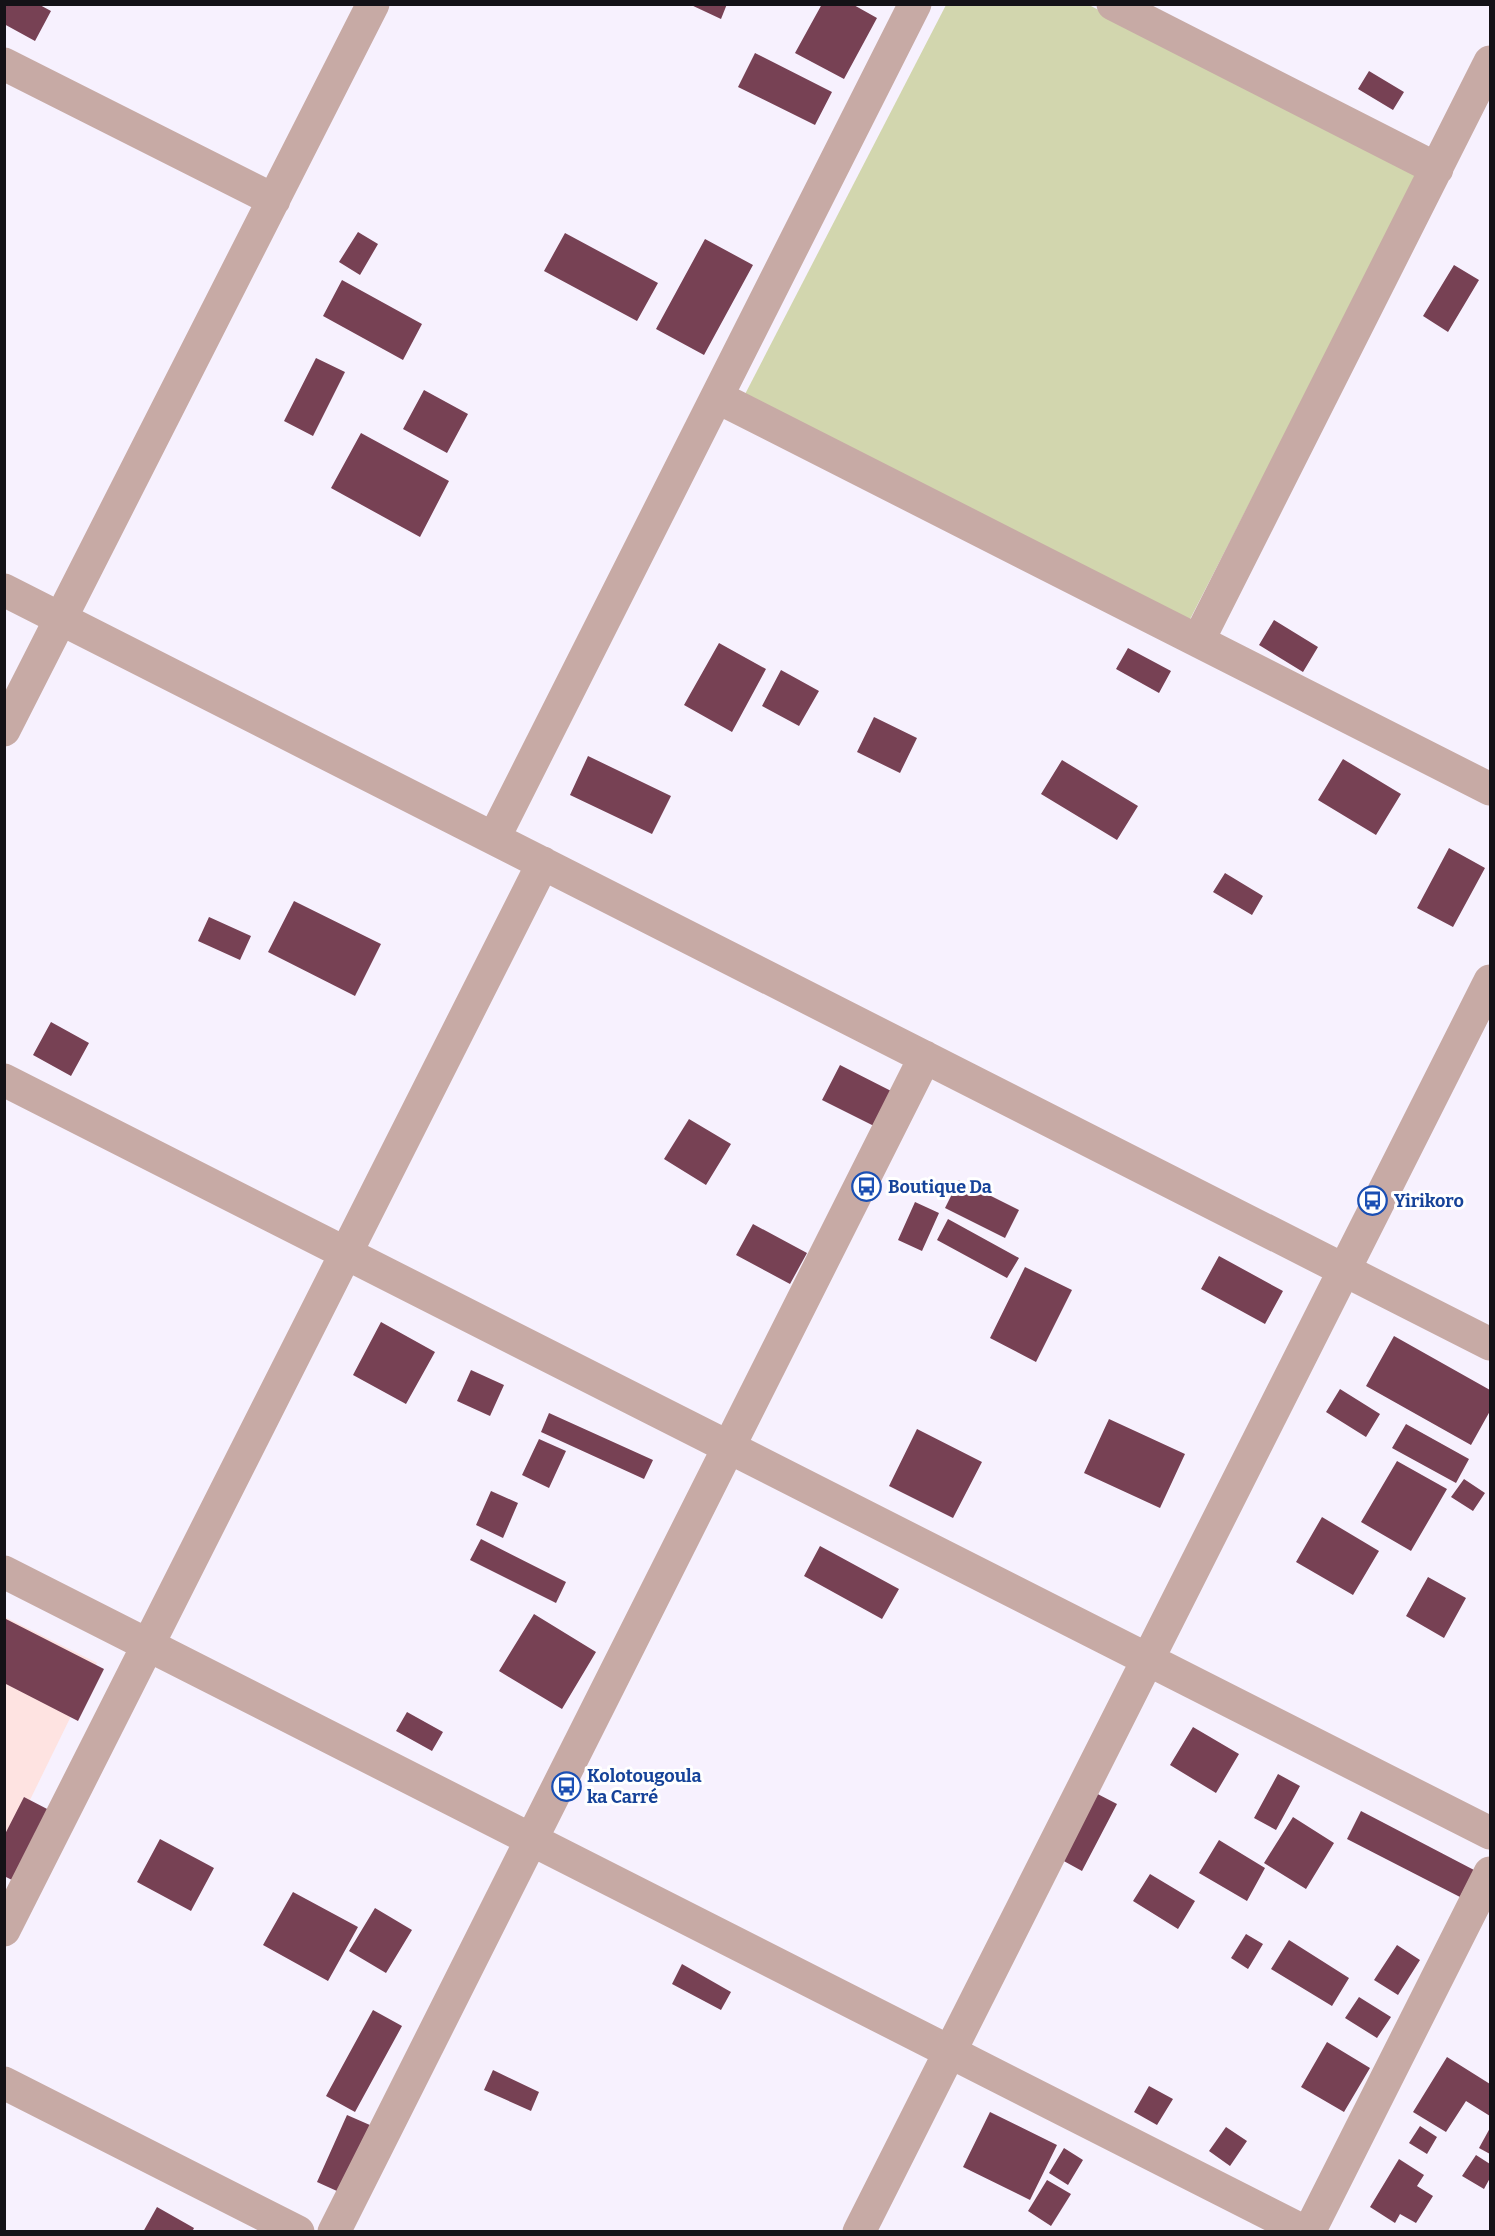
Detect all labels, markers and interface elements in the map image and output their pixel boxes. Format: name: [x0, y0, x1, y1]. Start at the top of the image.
bus stop icon: Boutique Da: [851, 1171, 883, 1203]
place label: Boutique Da: [888, 1176, 992, 1198]
bus stop icon: Yirikoro: [1357, 1185, 1389, 1217]
place label: Yirikoro: [1394, 1190, 1464, 1212]
place label: Kolotougoula ka Carré: [587, 1765, 702, 1808]
bus stop icon: Kolotougoula ka Carré: [550, 1770, 582, 1802]

